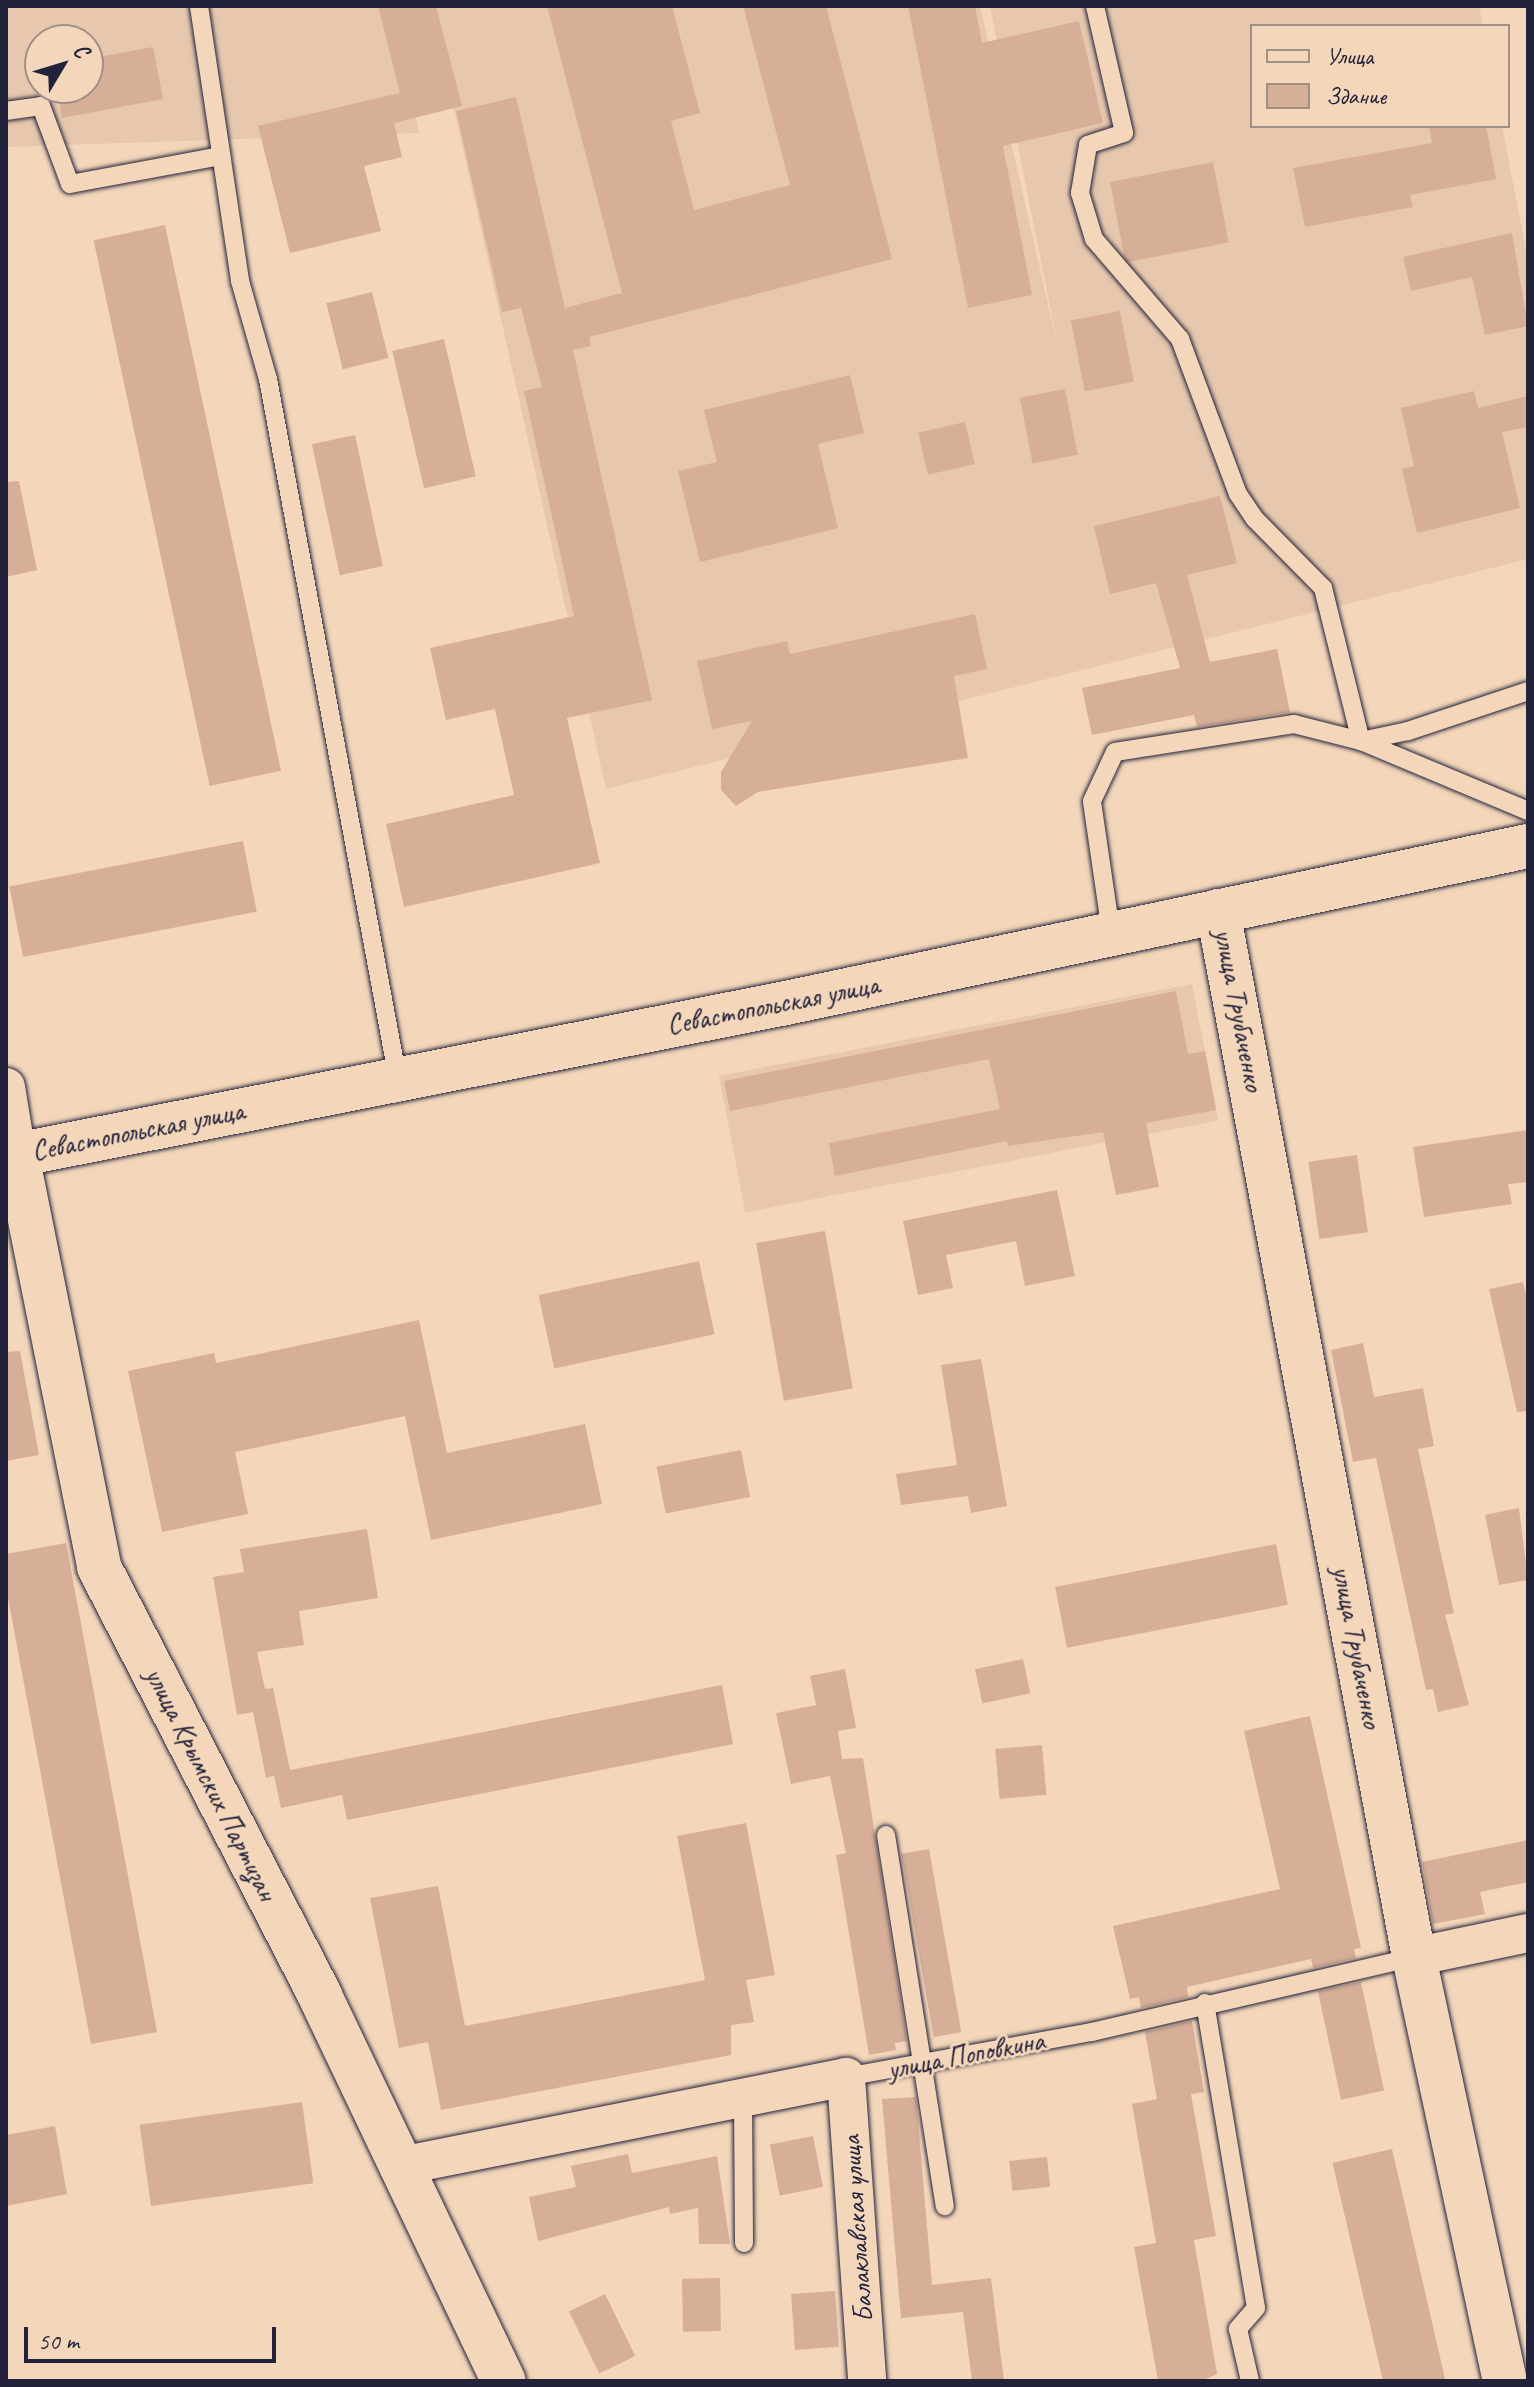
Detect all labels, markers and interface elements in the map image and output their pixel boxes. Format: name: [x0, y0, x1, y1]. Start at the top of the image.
north arrow: [24, 24, 104, 104]
legend: [1250, 24, 1510, 128]
text: С: [67, 38, 96, 63]
text: Улица: [1326, 41, 1374, 71]
text: Здание: [1326, 81, 1386, 111]
street label: улица Трубаченко: [1207, 929, 1271, 1091]
street label: Севастопольская улица: [664, 968, 882, 1042]
street label: Севастопольская улица: [29, 1094, 247, 1168]
street label: улица Трубаченко: [1325, 1566, 1389, 1728]
street label: улица Крымских Партизан: [137, 1660, 285, 1908]
street label: улица Поповкина: [885, 2023, 1047, 2087]
street label: Балаклавская улица: [834, 2133, 880, 2325]
scale bar: [28, 2311, 280, 2361]
text: 50 m: [38, 2326, 79, 2356]

